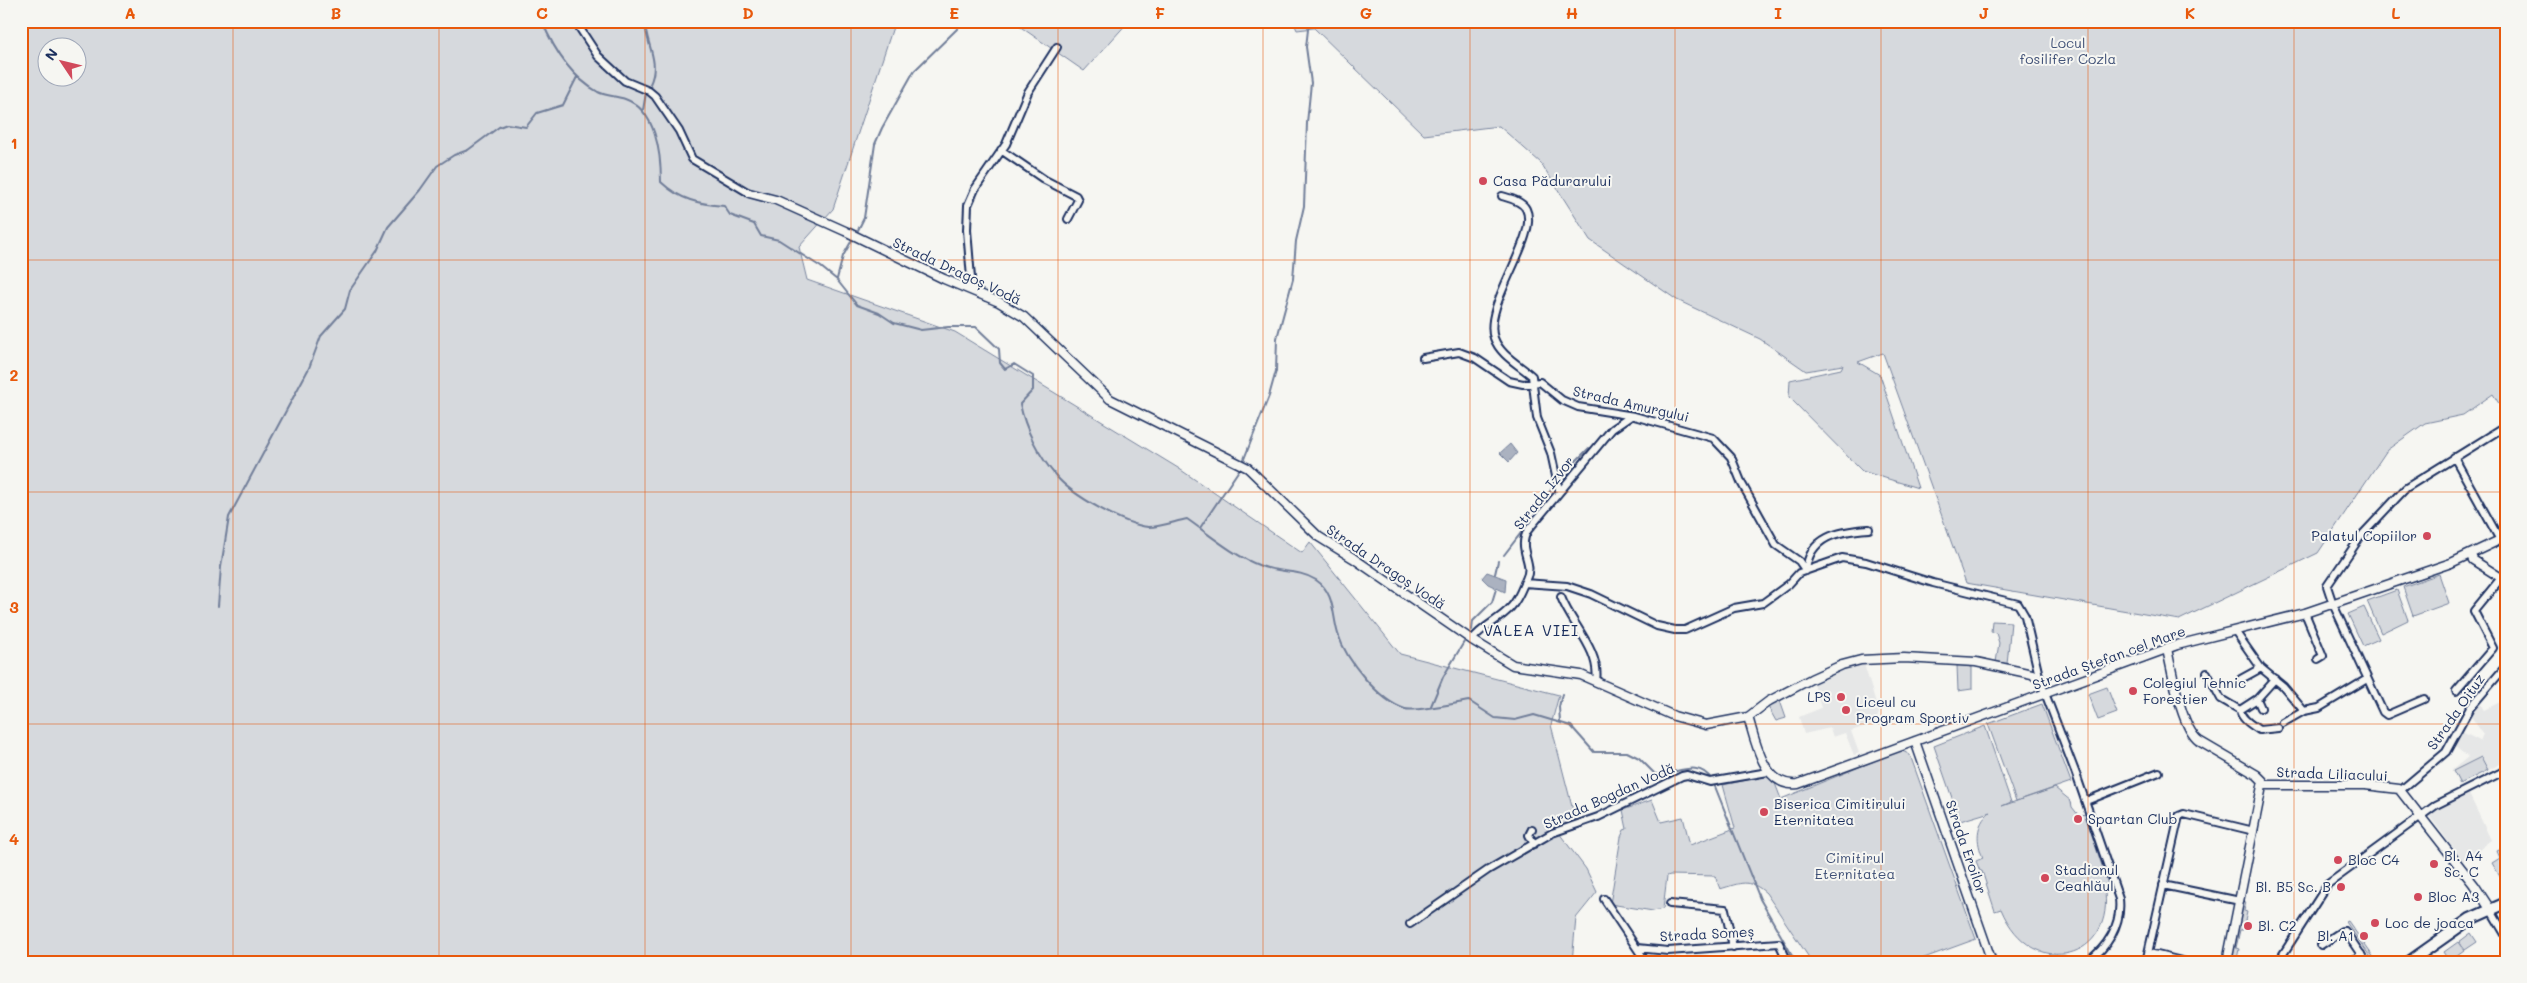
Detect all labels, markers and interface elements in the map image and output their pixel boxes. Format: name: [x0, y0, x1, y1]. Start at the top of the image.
text: A: [124, 2, 136, 23]
text: B: [331, 2, 341, 23]
text: C: [536, 2, 548, 23]
text: D: [742, 2, 754, 23]
text: E: [949, 2, 959, 23]
text: F: [1155, 2, 1165, 23]
text: G: [1360, 2, 1372, 23]
text: H: [1566, 2, 1578, 23]
text: I: [1774, 2, 1782, 23]
text: J: [1979, 2, 1989, 23]
text: K: [2185, 2, 2195, 23]
text: L: [2391, 2, 2401, 23]
park label: Locul fosilifer Cozla: [2020, 33, 2116, 68]
north arrow: [38, 38, 88, 88]
text: N: [40, 44, 62, 64]
text: 1: [10, 132, 18, 153]
place label: Casa Pădurarului: [1493, 171, 1611, 190]
marker: Casa Pădurarului: [1477, 175, 1489, 187]
street label: Strada Dragoș Vodă: [890, 232, 1025, 309]
text: 2: [10, 364, 19, 385]
street label: Strada Amurgului: [1571, 381, 1691, 426]
street label: Strada Izvor: [1509, 452, 1578, 533]
street label: Strada Dragoș Vodă: [1323, 520, 1450, 614]
place label: Palatul Copiilor: [2311, 526, 2417, 545]
marker: Palatul Copiilor: [2421, 530, 2433, 542]
text: 3: [9, 596, 19, 617]
district label: VALEA VIEI: [1483, 619, 1579, 640]
street label: Strada Ștefan cel Mare: [2030, 621, 2188, 694]
street label: Strada Oituz: [2422, 670, 2489, 754]
place label: Colegiul Tehnic Forestier: [2143, 673, 2246, 708]
marker: Colegiul Tehnic Forestier: [2127, 685, 2139, 697]
place label: LPS: [1807, 687, 1831, 706]
marker: LPS: [1835, 691, 1847, 703]
place label: Liceul cu Program Sportiv: [1856, 692, 1969, 727]
marker: Liceul cu Program Sportiv: [1840, 704, 1852, 716]
street label: Strada Bogdan Vodă: [1540, 758, 1677, 833]
street label: Strada Liliacului: [2276, 762, 2388, 785]
place label: Biserica Cimitirului Eternitatea: [1774, 794, 1906, 829]
street label: Strada Eroilor: [1941, 797, 1991, 896]
marker: Biserica Cimitirului Eternitatea: [1758, 806, 1770, 818]
place label: Spartan Club: [2088, 809, 2178, 828]
marker: Spartan Club: [2072, 813, 2084, 825]
text: 4: [9, 828, 19, 849]
place label: Bl. A4 Sc. C: [2444, 846, 2484, 881]
park label: Cimitirul Eternitatea: [1815, 848, 1895, 883]
place label: Bloc C4: [2348, 850, 2400, 869]
marker: Bloc C4: [2332, 854, 2344, 866]
marker: Bl. A4 Sc. C: [2428, 858, 2440, 870]
place label: Stadionul Ceahlăul: [2055, 860, 2118, 895]
marker: Stadionul Ceahlăul: [2039, 872, 2051, 884]
place label: Bl. B5 Sc. B: [2255, 877, 2331, 896]
marker: Bl. B5 Sc. B: [2335, 881, 2347, 893]
place label: Bloc A3: [2428, 887, 2479, 906]
marker: Bloc A3: [2412, 891, 2424, 903]
place label: Loc de joaca: [2385, 913, 2474, 932]
place label: Bl. C2: [2258, 916, 2297, 935]
marker: Loc de joaca: [2369, 917, 2381, 929]
marker: Bl. C2: [2242, 920, 2254, 932]
street label: Strada Someș: [1659, 922, 1755, 945]
place label: Bl. A1: [2317, 926, 2354, 945]
marker: Bl. A1: [2358, 930, 2370, 942]

